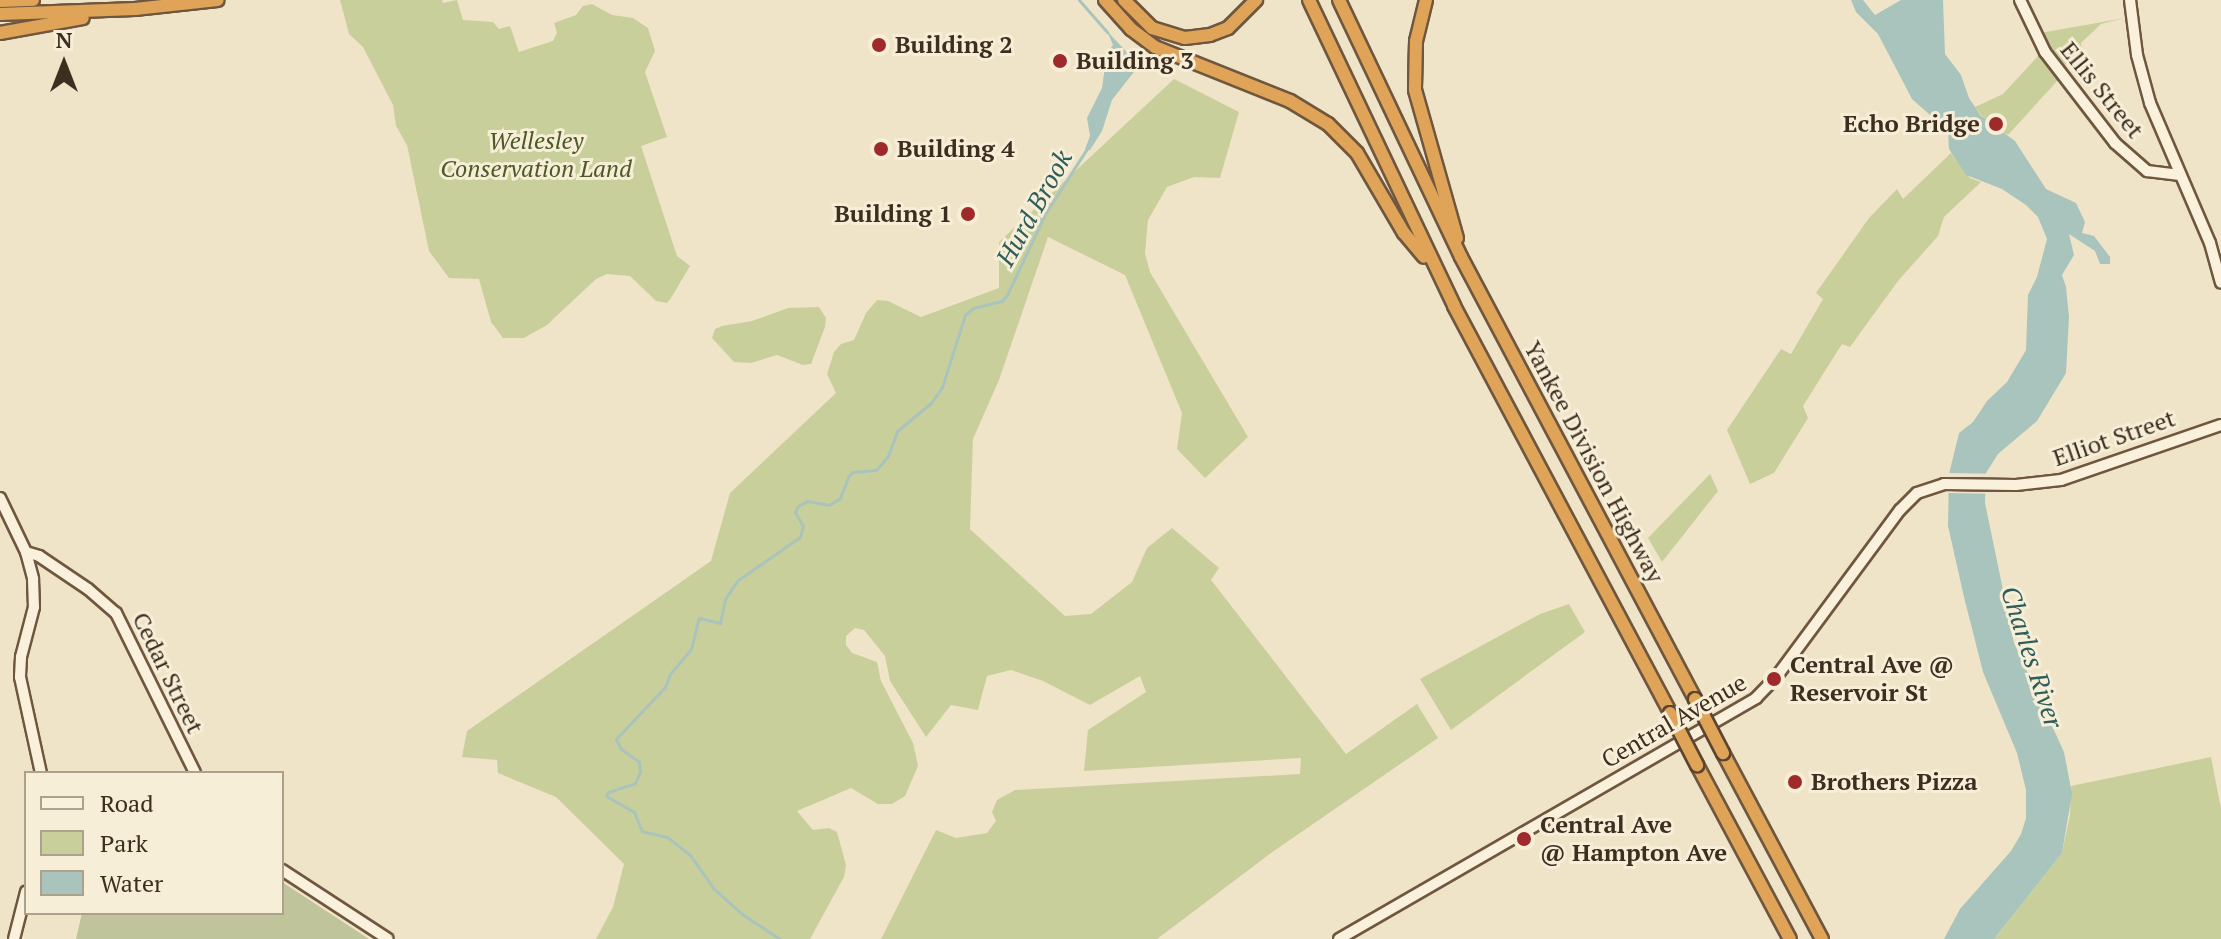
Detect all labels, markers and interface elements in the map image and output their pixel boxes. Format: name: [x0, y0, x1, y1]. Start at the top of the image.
north arrow: [24, 24, 104, 104]
text: N: [56, 25, 72, 54]
place label: Building 2: [895, 31, 1013, 59]
marker: Building 2: [870, 36, 888, 54]
street label: Ellis Street: [2054, 36, 2150, 144]
place label: Building 3: [1076, 47, 1194, 75]
marker: Building 3: [1051, 52, 1069, 70]
place label: Echo Bridge: [1843, 110, 1980, 138]
marker: Echo Bridge: [1987, 115, 2005, 133]
park label: Wellesley Conservation Land: [440, 127, 632, 183]
place label: Building 4: [897, 135, 1015, 163]
marker: Building 4: [872, 140, 890, 158]
water label: Hurd Brook: [989, 145, 1079, 271]
place label: Building 1: [834, 200, 952, 228]
marker: Building 1: [959, 205, 977, 223]
street label: Yankee Division Highway: [1518, 336, 1670, 588]
street label: Elliot Street: [2049, 404, 2179, 472]
water label: Charles River: [1994, 582, 2070, 732]
street label: Cedar Street: [126, 608, 210, 738]
place label: Central Ave @ Reservoir St: [1790, 651, 1954, 707]
street label: Central Avenue: [1596, 668, 1752, 774]
marker: Central Ave @ Reservoir St: [1765, 670, 1783, 688]
place label: Brothers Pizza: [1811, 768, 1978, 796]
legend: [24, 771, 284, 915]
marker: Brothers Pizza: [1786, 773, 1804, 791]
text: Road: [100, 787, 154, 819]
place label: Central Ave @ Hampton Ave: [1540, 811, 1727, 867]
text: Park: [100, 827, 148, 859]
marker: Central Ave @ Hampton Ave: [1515, 830, 1533, 848]
text: Water: [100, 867, 163, 899]

